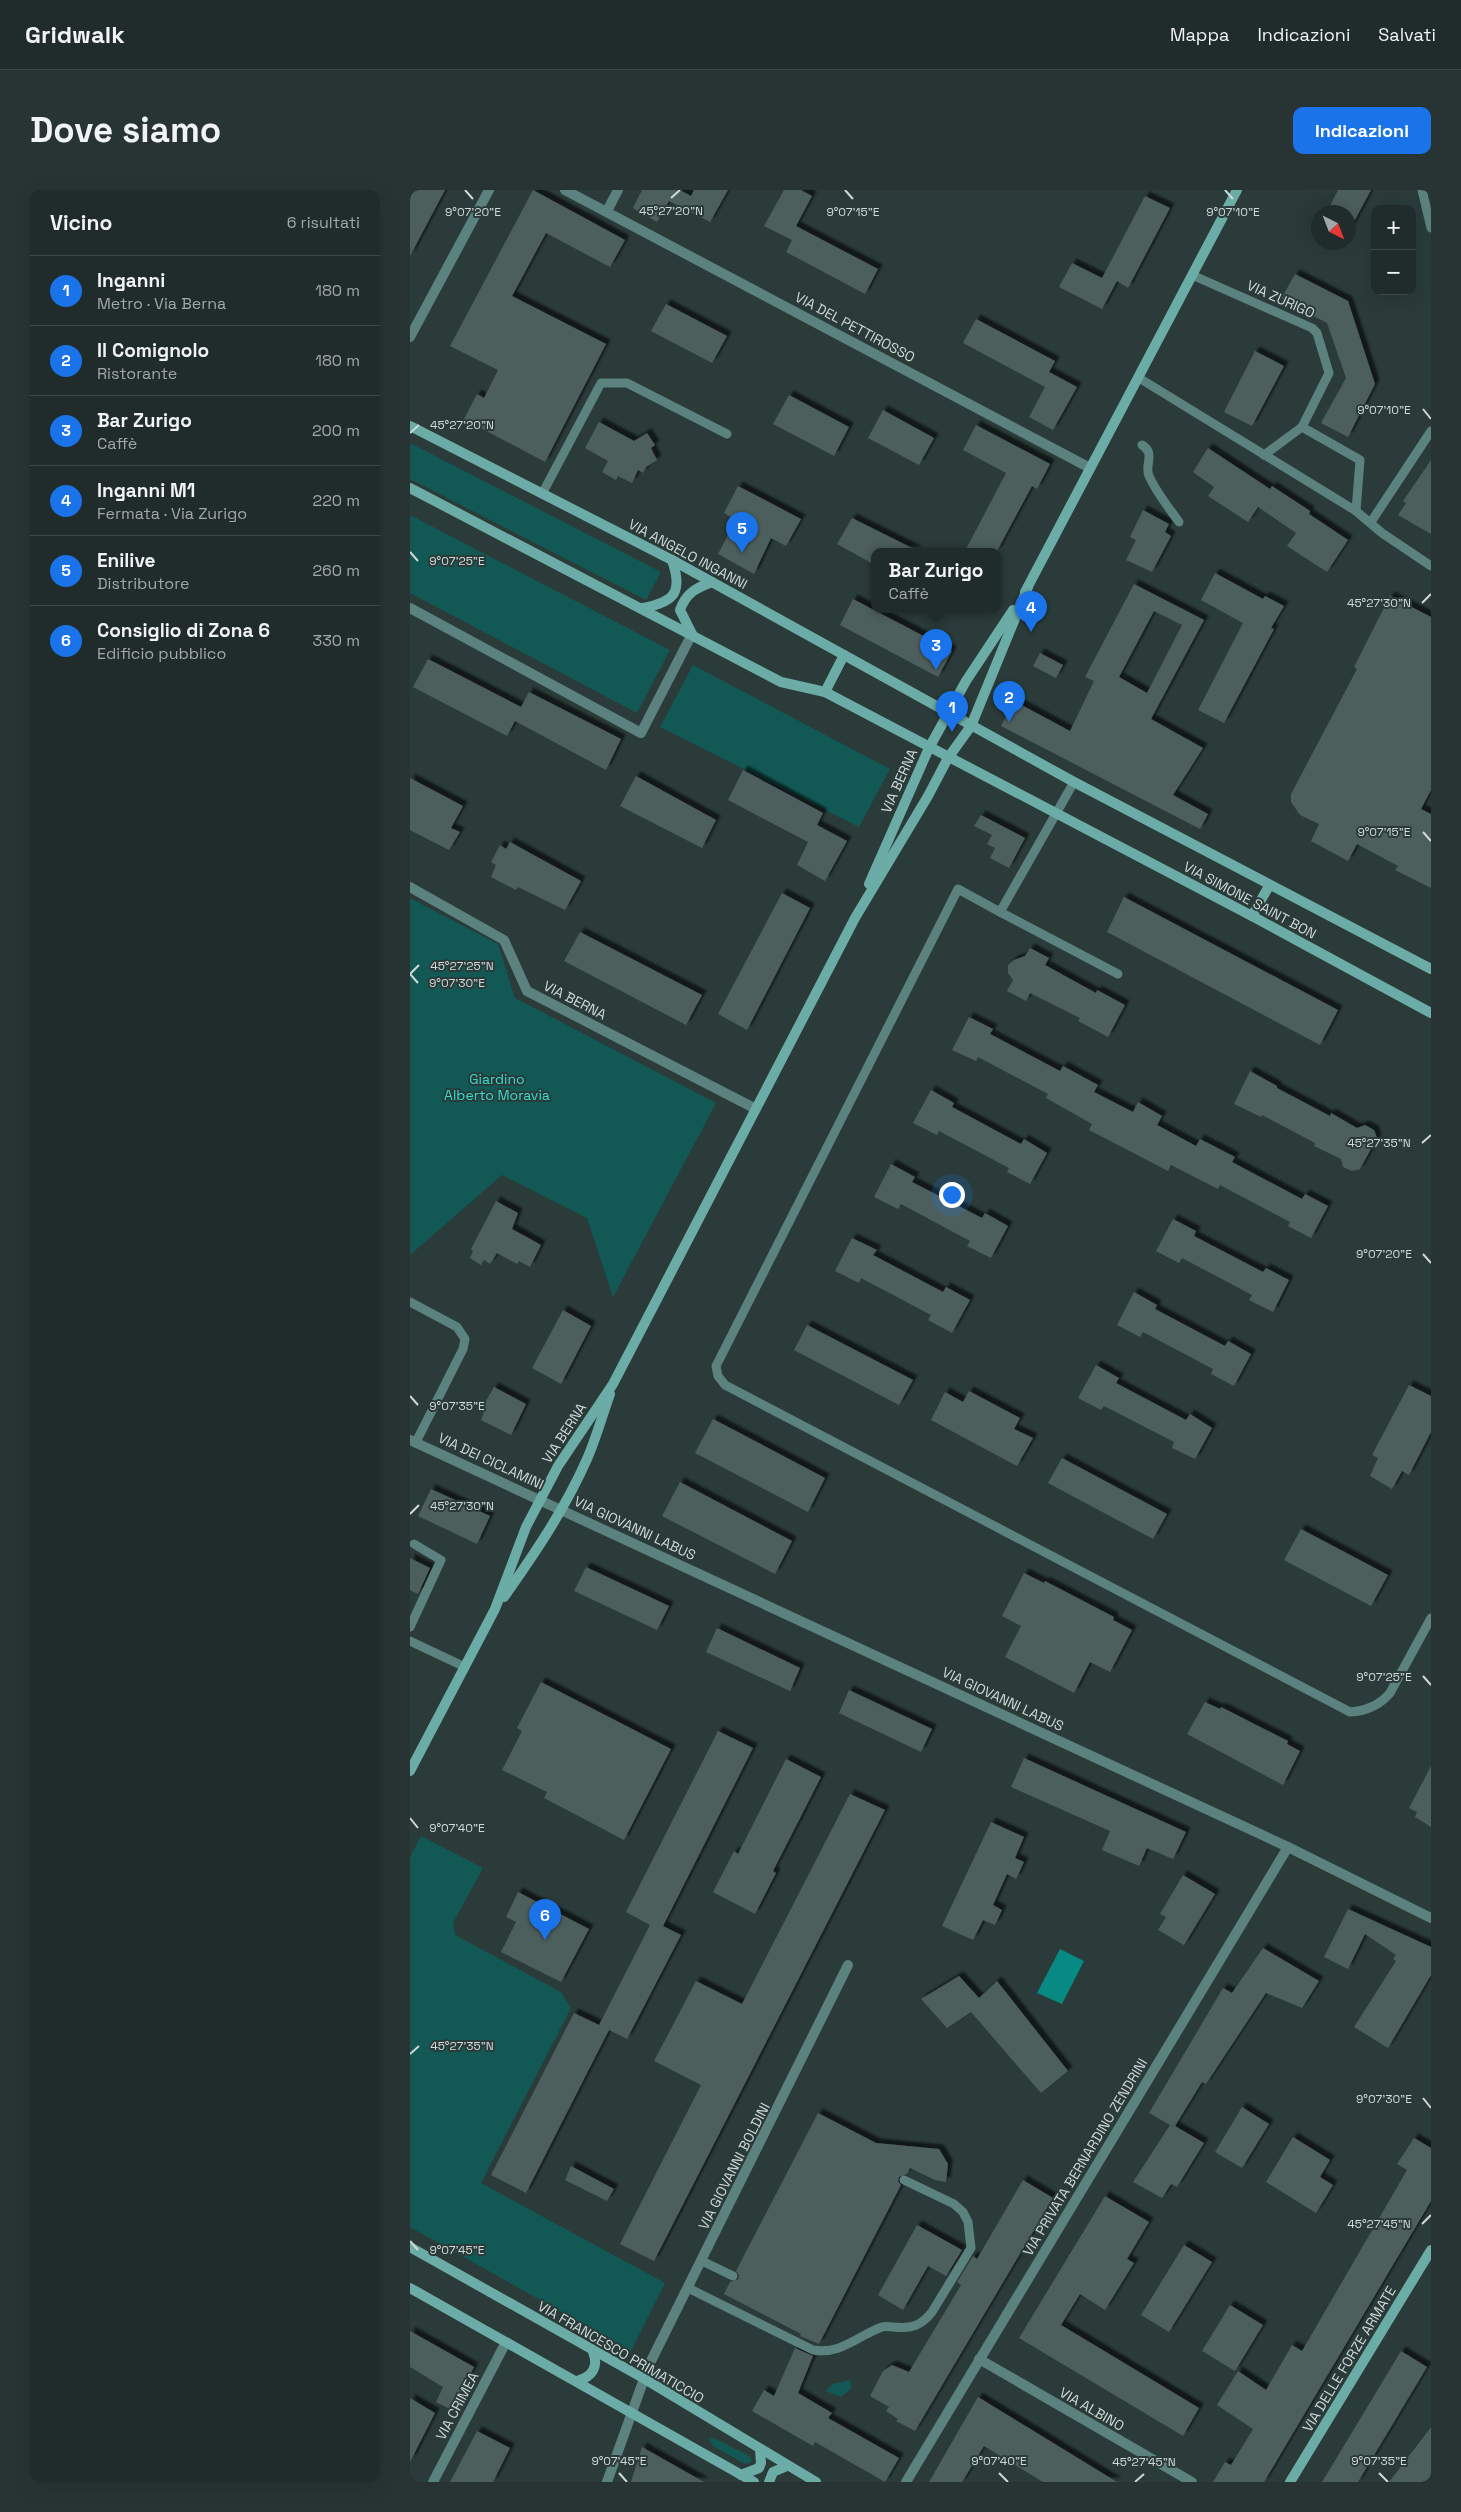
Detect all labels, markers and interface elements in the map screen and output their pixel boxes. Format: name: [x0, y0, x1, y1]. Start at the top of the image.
text: Gridwalk: [25, 19, 125, 50]
text: Mappa: [1170, 23, 1229, 46]
text: Indicazioni: [1257, 23, 1350, 46]
text: Salvati: [1378, 23, 1436, 46]
button: Indicazioni: [1293, 107, 1431, 154]
text: Dove siamo: [30, 108, 221, 152]
text: 45°27'20"N: [639, 203, 703, 219]
text: 9°07'20"E: [445, 204, 501, 220]
text: 9°07'15"E: [826, 204, 880, 220]
text: 9°07'10"E: [1206, 204, 1260, 220]
north arrow: [1311, 205, 1356, 250]
map controls: [1371, 205, 1416, 295]
button: +: [1371, 205, 1416, 250]
text: Vicino: [50, 209, 112, 236]
text: 6 risultati: [287, 212, 360, 233]
button: −: [1371, 250, 1416, 295]
text: Inganni: [97, 268, 165, 293]
street label: VIA ZURIGO: [1244, 276, 1318, 322]
text: 1: [62, 280, 70, 301]
text: 180 m: [315, 280, 360, 301]
street label: VIA DEL PETTIROSSO: [792, 288, 918, 366]
text: Metro · Via Berna: [97, 293, 226, 314]
text: Il Comignolo: [97, 338, 209, 363]
text: 2: [61, 350, 71, 371]
text: 180 m: [315, 350, 360, 371]
text: Ristorante: [97, 363, 177, 384]
text: 9°07'10"E: [1357, 402, 1411, 418]
text: Bar Zurigo: [97, 408, 192, 433]
text: 45°27'20"N: [430, 417, 494, 433]
text: 3: [61, 420, 71, 441]
text: 200 m: [312, 420, 360, 441]
text: Caffè: [97, 433, 137, 454]
text: Inganni M1: [97, 478, 195, 503]
text: 4: [61, 490, 71, 511]
text: 220 m: [313, 490, 360, 511]
text: Fermata · Via Zurigo: [97, 503, 247, 524]
pin: 5: [726, 512, 758, 553]
street label: VIA ANGELO INGANNI: [625, 515, 751, 593]
text: Enilive: [97, 548, 156, 573]
popup: [871, 548, 1001, 613]
text: 9°07'25"E: [429, 553, 485, 569]
text: Bar Zurigo: [889, 558, 983, 583]
text: 5: [61, 560, 71, 581]
text: 260 m: [312, 560, 360, 581]
text: Distributore: [97, 573, 189, 594]
text: Caffè: [889, 583, 929, 604]
pin: 4: [1015, 591, 1047, 632]
text: 45°27'30"N: [1347, 595, 1411, 611]
text: Consiglio di Zona 6: [97, 618, 270, 643]
pin: 3: [920, 629, 952, 670]
text: 6: [61, 630, 71, 651]
text: 330 m: [313, 630, 360, 651]
text: Edificio pubblico: [97, 643, 226, 664]
pin: 2: [993, 681, 1025, 722]
pin: 1: [936, 691, 968, 732]
street label: VIA BERNA: [877, 746, 921, 816]
text: 9°07'15"E: [1357, 824, 1411, 840]
street label: VIA SIMONE SAINT BON: [1180, 857, 1320, 943]
text: 45°27'25"N: [430, 958, 494, 974]
text: 9°07'30"E: [429, 975, 485, 991]
street label: VIA BERNA: [540, 976, 610, 1024]
park label: Giardino Alberto Moravia: [444, 1070, 550, 1104]
text: 45°27'35"N: [1347, 1135, 1411, 1151]
your location: [939, 1182, 965, 1208]
text: 9°07'20"E: [1356, 1246, 1412, 1262]
text: 9°07'35"E: [429, 1398, 485, 1414]
street label: VIA BERNA: [538, 1399, 590, 1467]
street label: VIA DEI CICLAMINI: [435, 1429, 547, 1493]
street label: VIA GIOVANNI LABUS: [571, 1492, 699, 1564]
text: 45°27'30"N: [430, 1498, 494, 1514]
street label: VIA GIOVANNI LABUS: [939, 1663, 1067, 1735]
text: 9°07'25"E: [1356, 1669, 1412, 1685]
text: 9°07'40"E: [429, 1820, 485, 1836]
pin: 6: [529, 1899, 561, 1940]
text: 45°27'35"N: [430, 2038, 494, 2054]
street label: VIA PRIVATA BERNARDINO ZENDRINI: [1019, 2055, 1151, 2259]
text: 9°07'30"E: [1356, 2091, 1412, 2107]
street label: VIA GIOVANNI BOLDINI: [694, 2099, 774, 2233]
text: 45°27'45"N: [1347, 2216, 1411, 2232]
text: 9°07'45"E: [429, 2242, 485, 2258]
street label: VIA DELLE FORZE ARMATE: [1298, 2283, 1400, 2435]
street label: VIA FRANCESCO PRIMATICCIO: [535, 2297, 707, 2407]
street label: VIA CRIMEA: [432, 2369, 482, 2443]
street label: VIA ALBINO: [1056, 2383, 1128, 2435]
text: 9°07'45"E: [591, 2453, 647, 2469]
text: 9°07'40"E: [971, 2453, 1027, 2469]
text: 9°07'35"E: [1351, 2453, 1407, 2469]
text: 45°27'45"N: [1112, 2454, 1176, 2470]

